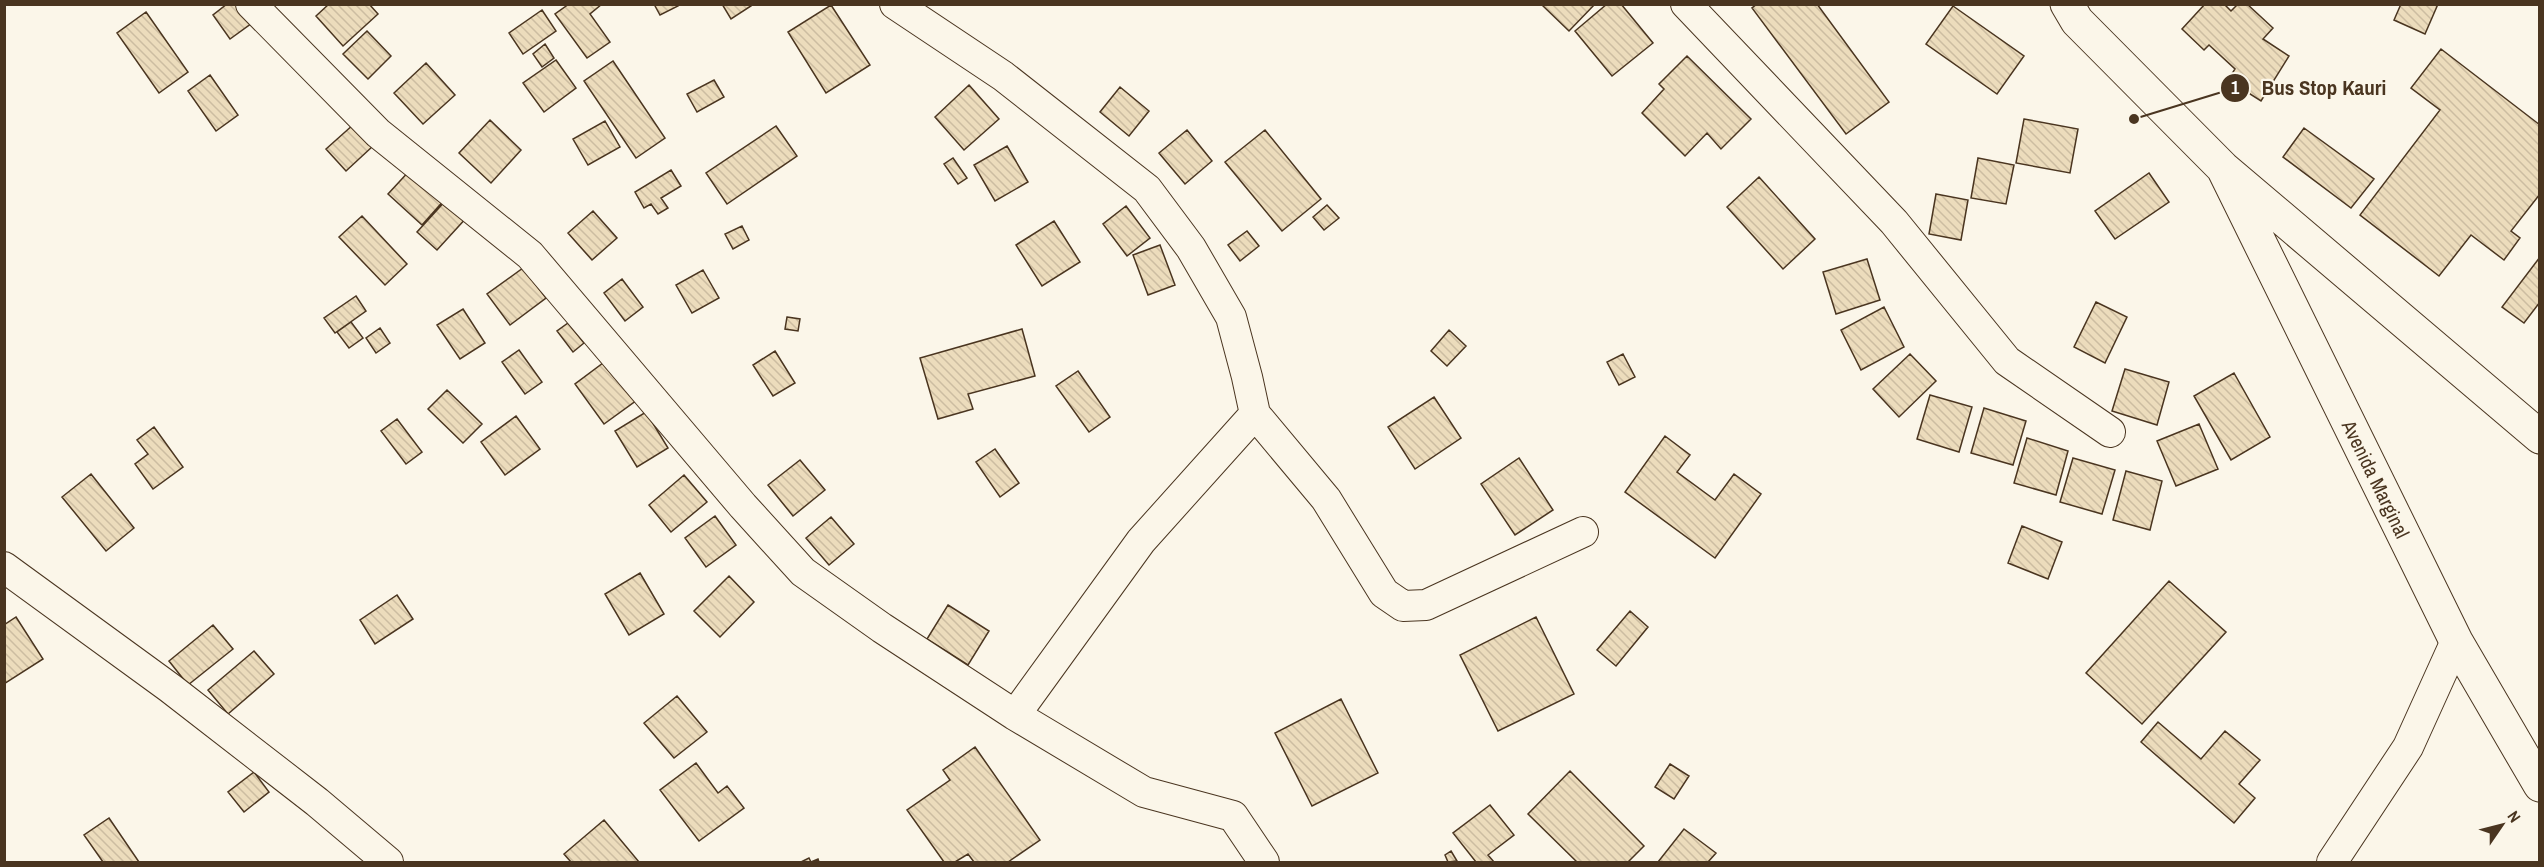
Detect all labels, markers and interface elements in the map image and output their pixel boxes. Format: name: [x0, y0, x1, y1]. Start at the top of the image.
callout: Bus Stop Kauri: [2220, 68, 2398, 107]
text: Bus Stop Kauri: [2262, 73, 2386, 102]
text: 1: [2231, 75, 2240, 100]
street label: Avenida Marginal: [2335, 415, 2416, 543]
north arrow: [2472, 795, 2532, 855]
text: N: [2503, 806, 2526, 827]

